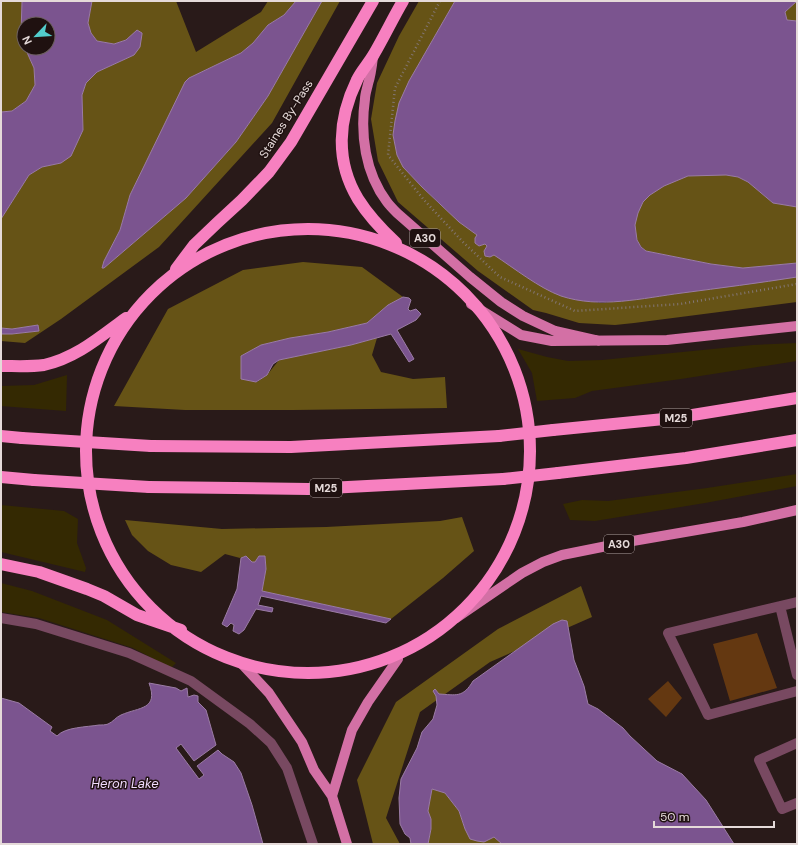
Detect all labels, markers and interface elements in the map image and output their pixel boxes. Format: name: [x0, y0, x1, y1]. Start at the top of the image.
north arrow: [16, 16, 56, 56]
text: N: [19, 34, 35, 47]
street label: Staines By-Pass: [255, 77, 317, 161]
road number: A30: [410, 229, 440, 247]
road number: M25: [660, 409, 692, 427]
road number: M25: [310, 479, 342, 497]
road number: A30: [604, 535, 634, 553]
water label: Heron Lake: [91, 775, 159, 792]
scale bar: [654, 803, 774, 829]
text: 50 m: [660, 809, 689, 825]

